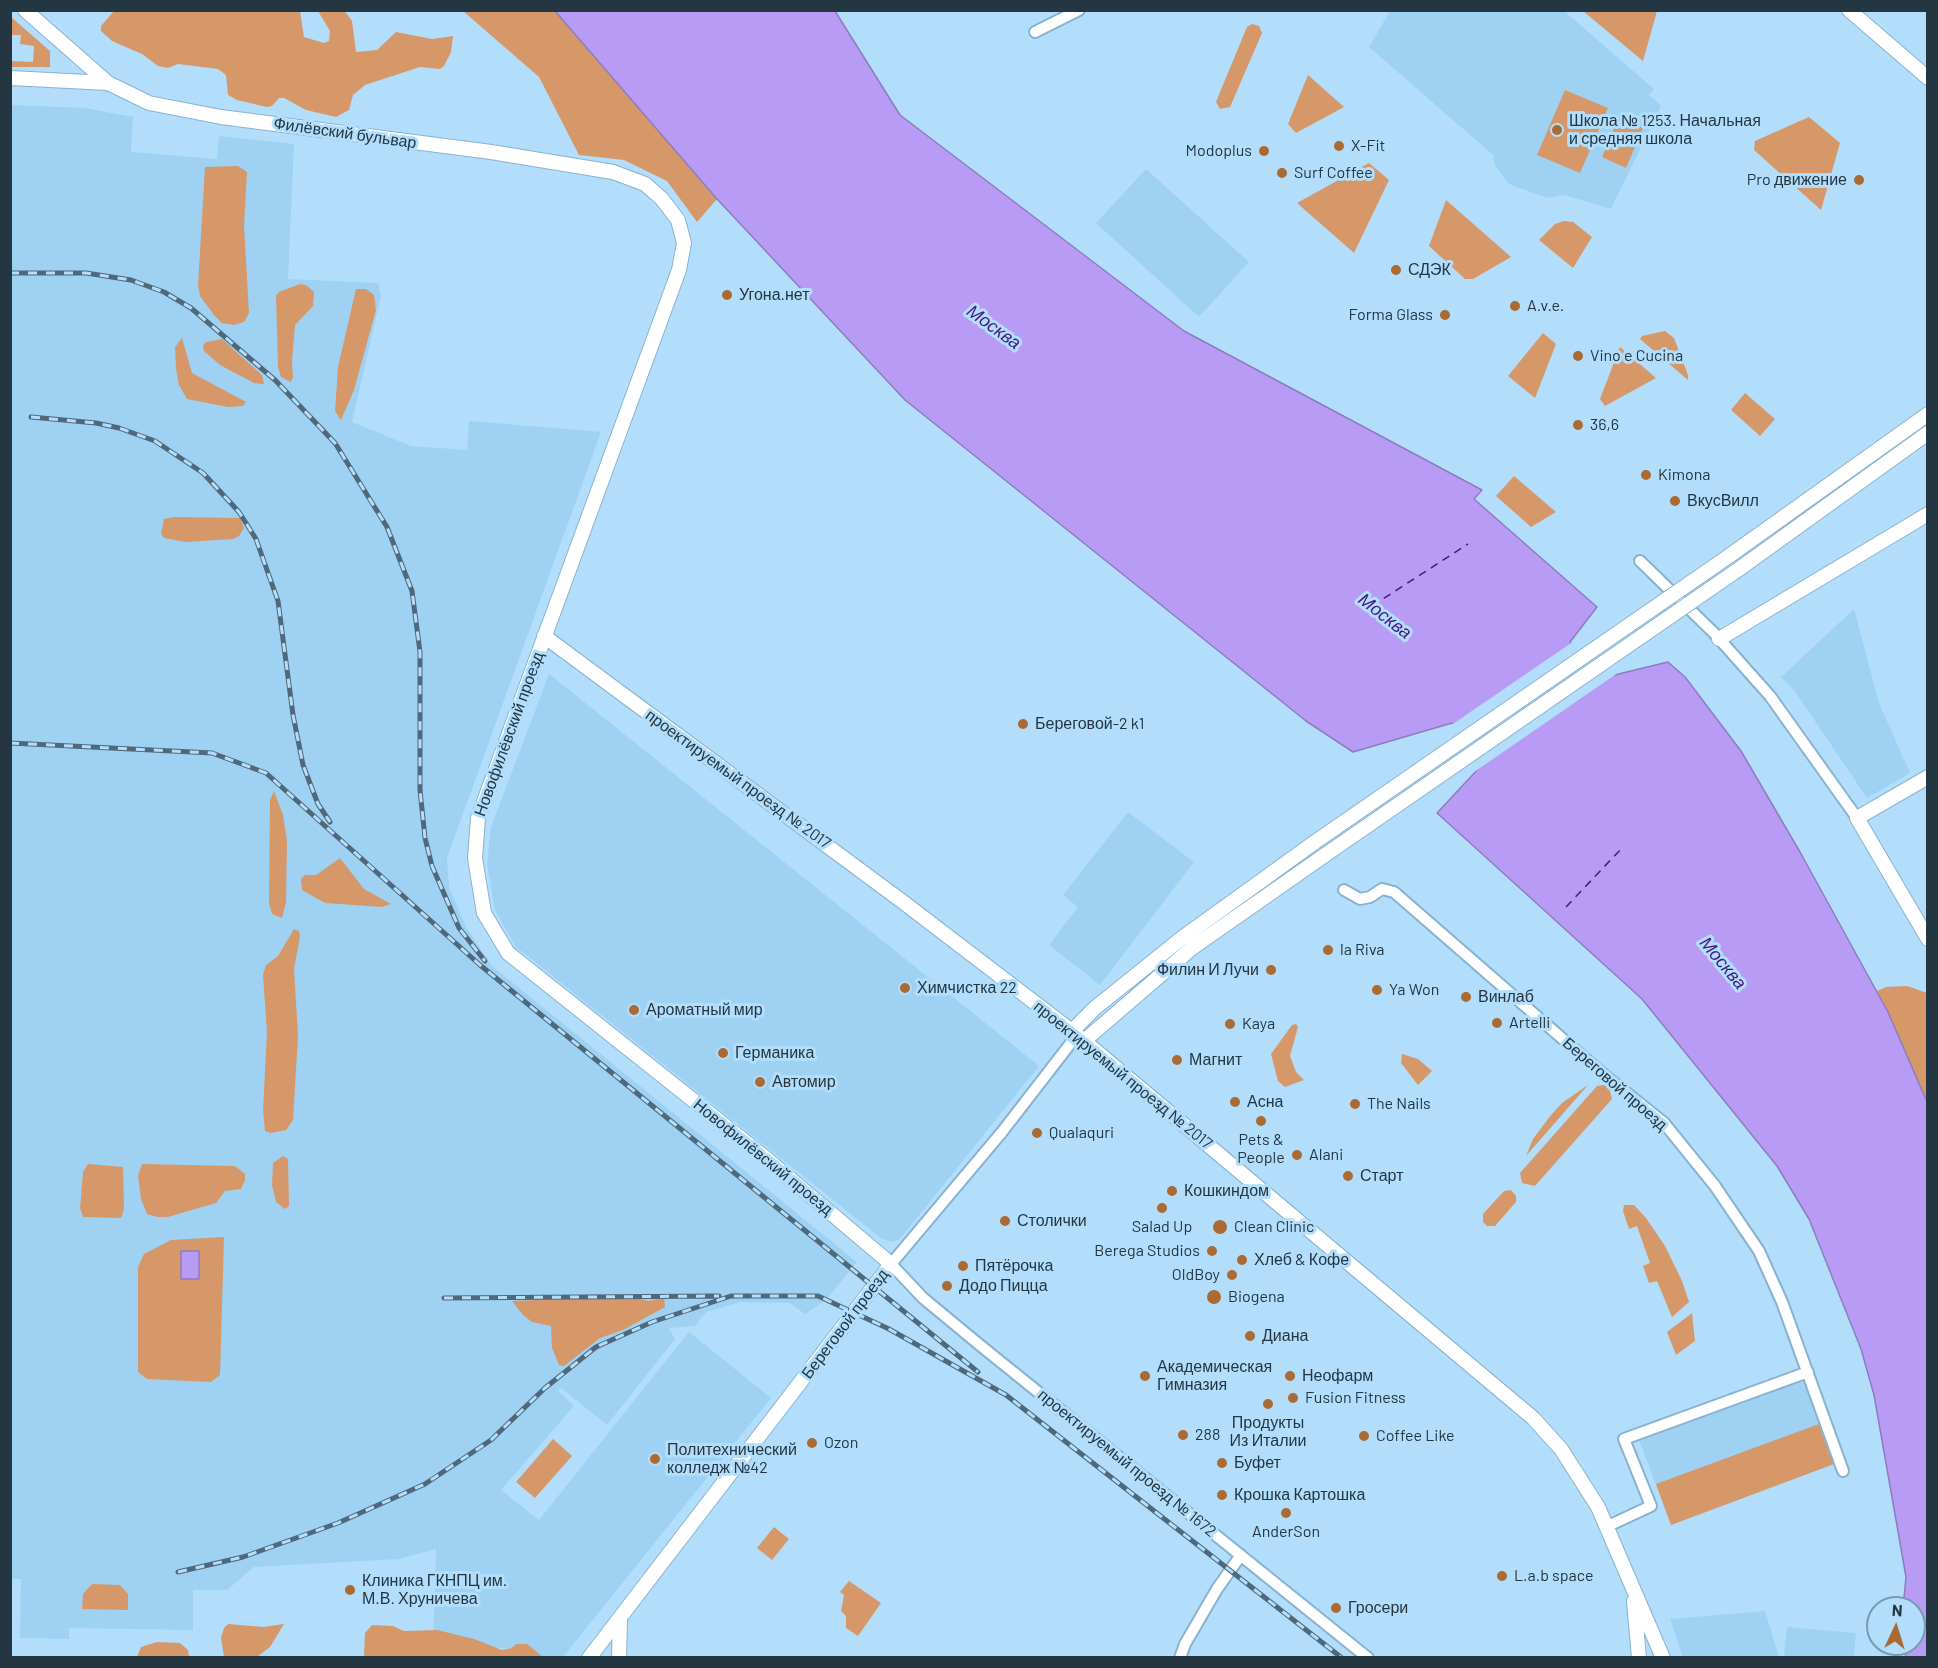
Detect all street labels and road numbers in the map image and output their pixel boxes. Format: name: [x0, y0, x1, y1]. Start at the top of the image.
street label: Филёвский бульвар: [272, 113, 418, 153]
street label: Новофилёвский проезд: [470, 649, 548, 819]
street label: проектируемый проезд № 2017: [642, 705, 834, 853]
street label: проектируемый проезд № 2017: [1030, 997, 1216, 1153]
street label: Береговой проезд: [1559, 1033, 1671, 1135]
street label: Новофилёвский проезд: [689, 1095, 837, 1219]
street label: Береговой проезд: [798, 1265, 892, 1383]
street label: проектируемый проезд № 1672: [1034, 1385, 1220, 1541]

